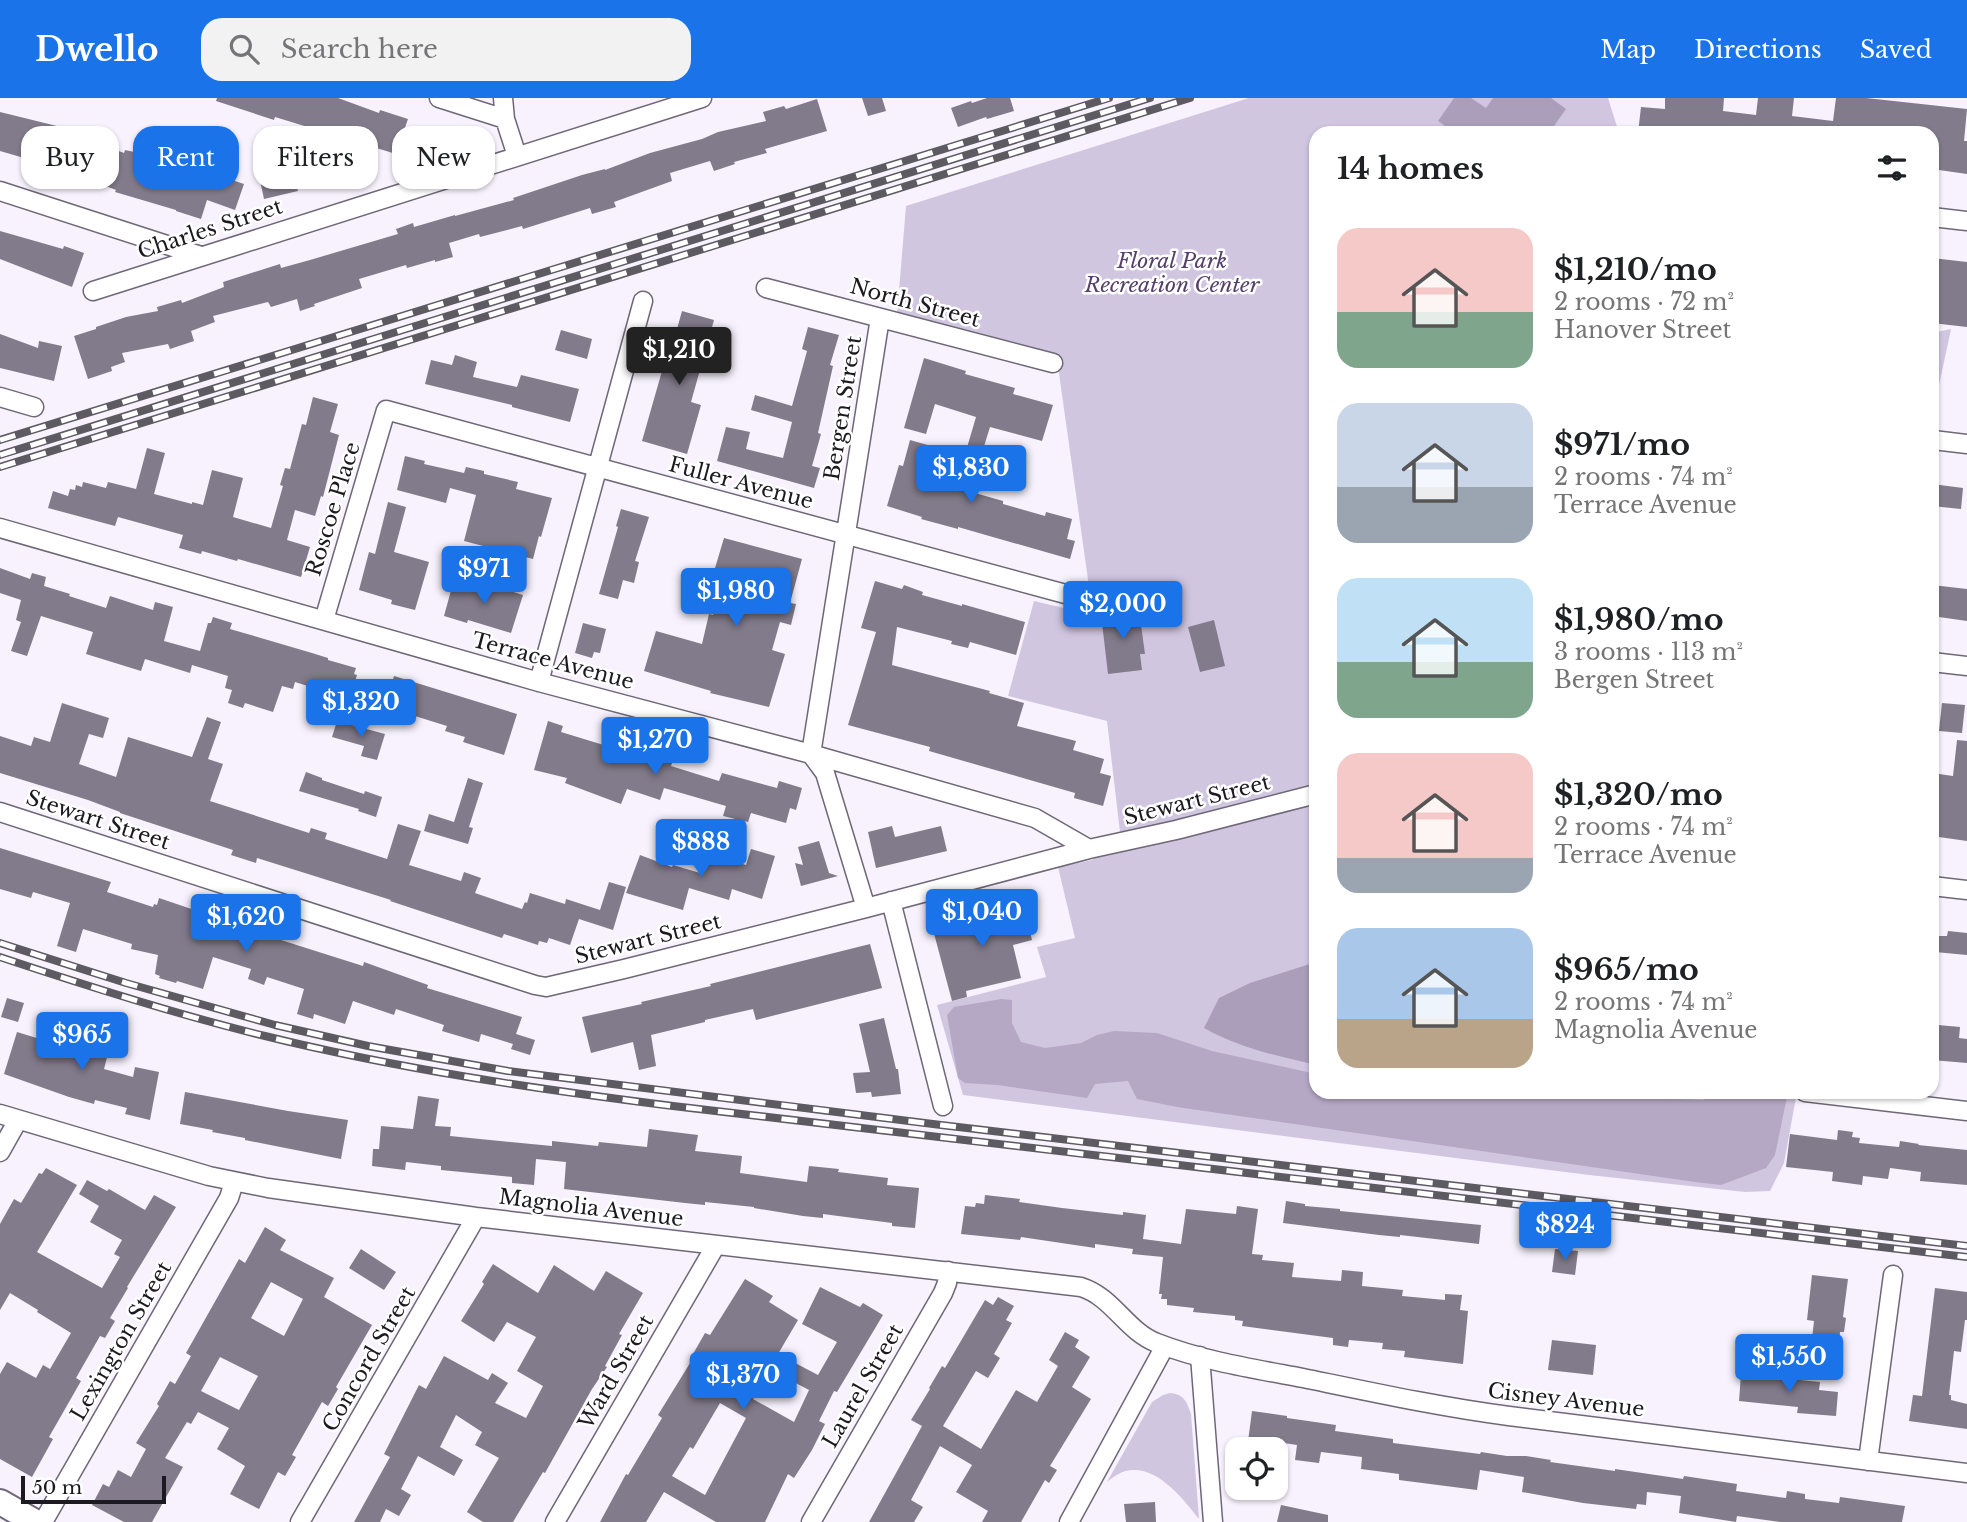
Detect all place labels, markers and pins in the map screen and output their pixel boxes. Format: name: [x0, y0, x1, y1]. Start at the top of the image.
pin: $1,210: [622, 328, 736, 387]
pin: $1,830: [914, 446, 1028, 505]
pin: $971: [443, 546, 525, 606]
pin: $1,980: [679, 568, 793, 628]
pin: $2,000: [1066, 582, 1180, 641]
pin: $1,320: [304, 680, 418, 739]
pin: $1,270: [598, 718, 712, 777]
pin: $888: [660, 820, 742, 879]
pin: $1,040: [925, 890, 1039, 949]
pin: $1,620: [189, 894, 303, 954]
pin: $965: [41, 1012, 123, 1072]
pin: $824: [1524, 1202, 1606, 1262]
pin: $1,550: [1732, 1334, 1846, 1394]
pin: $1,370: [686, 1352, 800, 1412]

